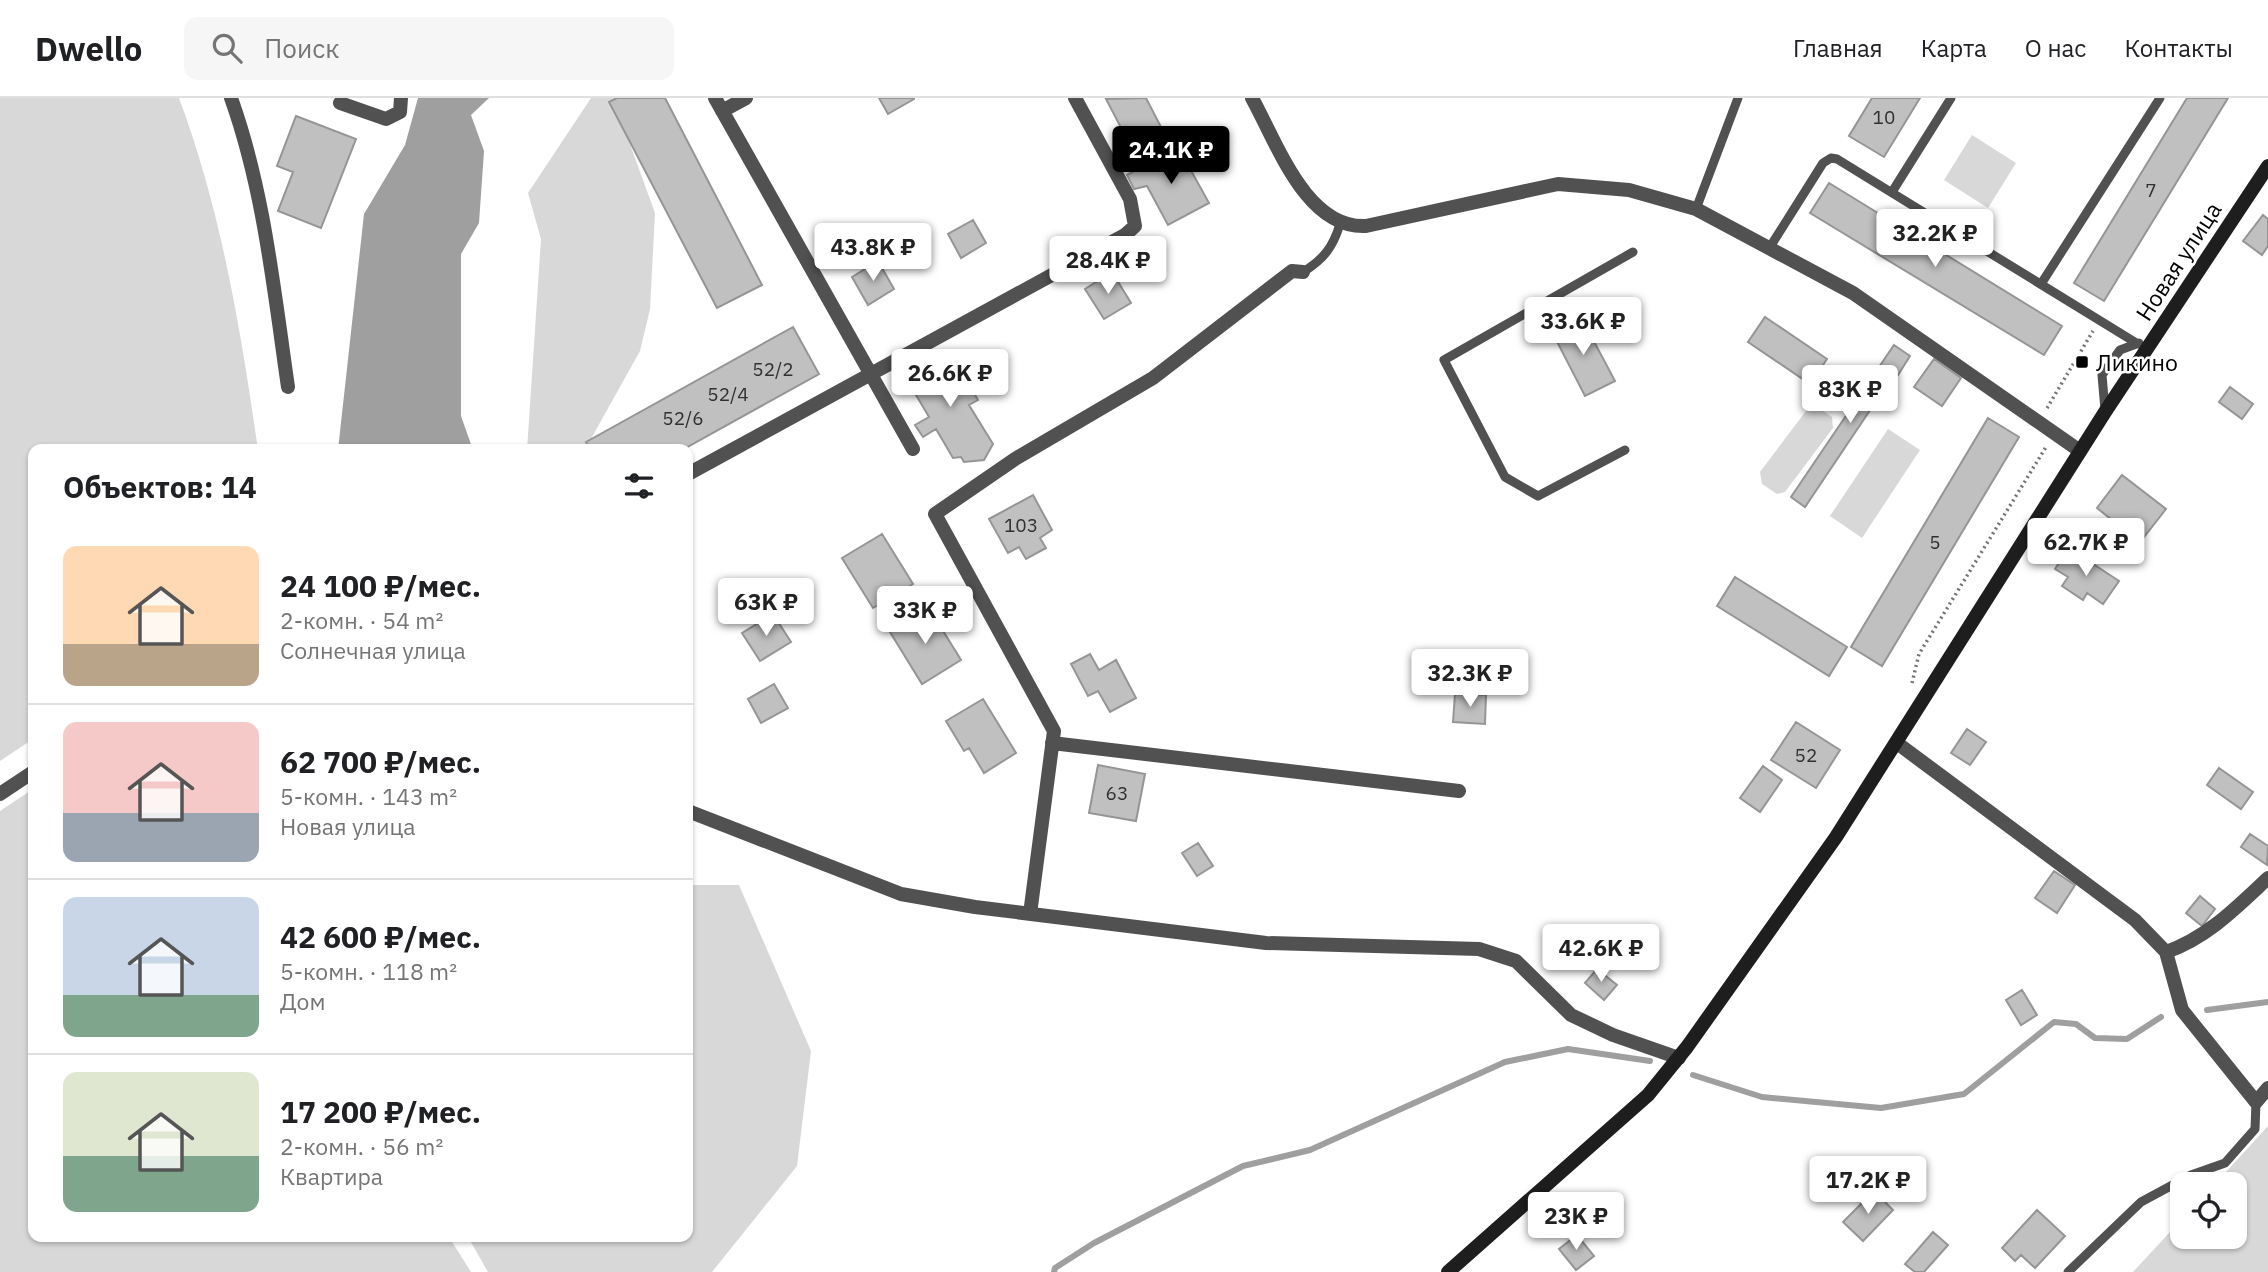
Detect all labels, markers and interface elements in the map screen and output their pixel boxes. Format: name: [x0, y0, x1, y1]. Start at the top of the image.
search box: [184, 17, 674, 80]
text: Dwello: [35, 27, 142, 70]
icon: search: [208, 29, 246, 67]
text: Поиск: [264, 31, 340, 65]
text: Главная: [1793, 32, 1883, 64]
text: Карта: [1921, 32, 1987, 64]
text: О нас: [2025, 32, 2086, 64]
text: Контакты: [2124, 32, 2233, 64]
house number: 10: [1873, 105, 1895, 129]
pin: 24.1K ₽: [1106, 126, 1236, 186]
text: 24.1K ₽: [1128, 134, 1214, 164]
house number: 7: [2145, 178, 2157, 202]
street label: Новая улица: [2128, 196, 2228, 326]
pin: 32.2K ₽: [1870, 209, 2000, 269]
text: 32.2K ₽: [1892, 217, 1978, 247]
pin: 43.8K ₽: [808, 223, 938, 283]
text: 43.8K ₽: [830, 231, 916, 261]
pin: 28.4K ₽: [1043, 236, 1173, 296]
text: 28.4K ₽: [1065, 244, 1151, 274]
pin: 33.6K ₽: [1518, 298, 1648, 357]
text: 33.6K ₽: [1540, 305, 1626, 335]
place label: Ликино: [2096, 347, 2178, 377]
pin: 26.6K ₽: [885, 350, 1015, 409]
marker: Ликино: [2074, 354, 2090, 370]
house number: 52/2: [752, 357, 794, 381]
text: 26.6K ₽: [907, 357, 993, 387]
pin: 83K ₽: [1801, 366, 1899, 425]
text: 83K ₽: [1818, 373, 1882, 403]
house number: 52/4: [707, 382, 749, 406]
house number: 52/6: [662, 406, 704, 430]
text: Объектов: 14: [63, 467, 257, 506]
icon: filters: [620, 467, 658, 505]
house number: 103: [1004, 513, 1038, 537]
pin: 62.7K ₽: [2021, 518, 2151, 578]
text: 62.7K ₽: [2043, 526, 2129, 556]
house number: 5: [1929, 530, 1941, 554]
text: 24 100 ₽/мес.: [280, 566, 481, 605]
icon: home: [119, 574, 203, 658]
pin: 63K ₽: [717, 578, 815, 638]
text: 63K ₽: [734, 586, 798, 616]
pin: 33K ₽: [876, 587, 974, 646]
text: 33K ₽: [893, 594, 957, 624]
text: 2-комн. · 54 m²: [280, 605, 443, 635]
text: Солнечная улица: [280, 635, 466, 665]
pin: 32.3K ₽: [1405, 650, 1535, 709]
text: 32.3K ₽: [1427, 657, 1513, 687]
text: 62 700 ₽/мес.: [280, 742, 481, 781]
house number: 52: [1795, 743, 1817, 767]
icon: home: [119, 750, 203, 834]
text: 5-комн. · 143 m²: [280, 781, 457, 811]
house number: 63: [1106, 781, 1128, 805]
text: Новая улица: [280, 811, 416, 841]
text: 42 600 ₽/мес.: [280, 917, 481, 956]
pin: 42.6K ₽: [1536, 924, 1666, 984]
icon: home: [119, 925, 203, 1009]
text: 42.6K ₽: [1558, 932, 1644, 962]
text: 5-комн. · 118 m²: [280, 956, 457, 986]
text: Дом: [280, 986, 325, 1016]
text: 17 200 ₽/мес.: [280, 1092, 481, 1131]
icon: home: [119, 1100, 203, 1184]
text: 2-комн. · 56 m²: [280, 1131, 443, 1161]
pin: 17.2K ₽: [1803, 1156, 1933, 1216]
text: Квартира: [280, 1161, 383, 1191]
text: 17.2K ₽: [1825, 1164, 1911, 1194]
map controls: [2170, 1172, 2247, 1249]
button: locate: [2170, 1172, 2247, 1249]
pin: 23K ₽: [1527, 1192, 1625, 1252]
text: 23K ₽: [1544, 1200, 1608, 1230]

